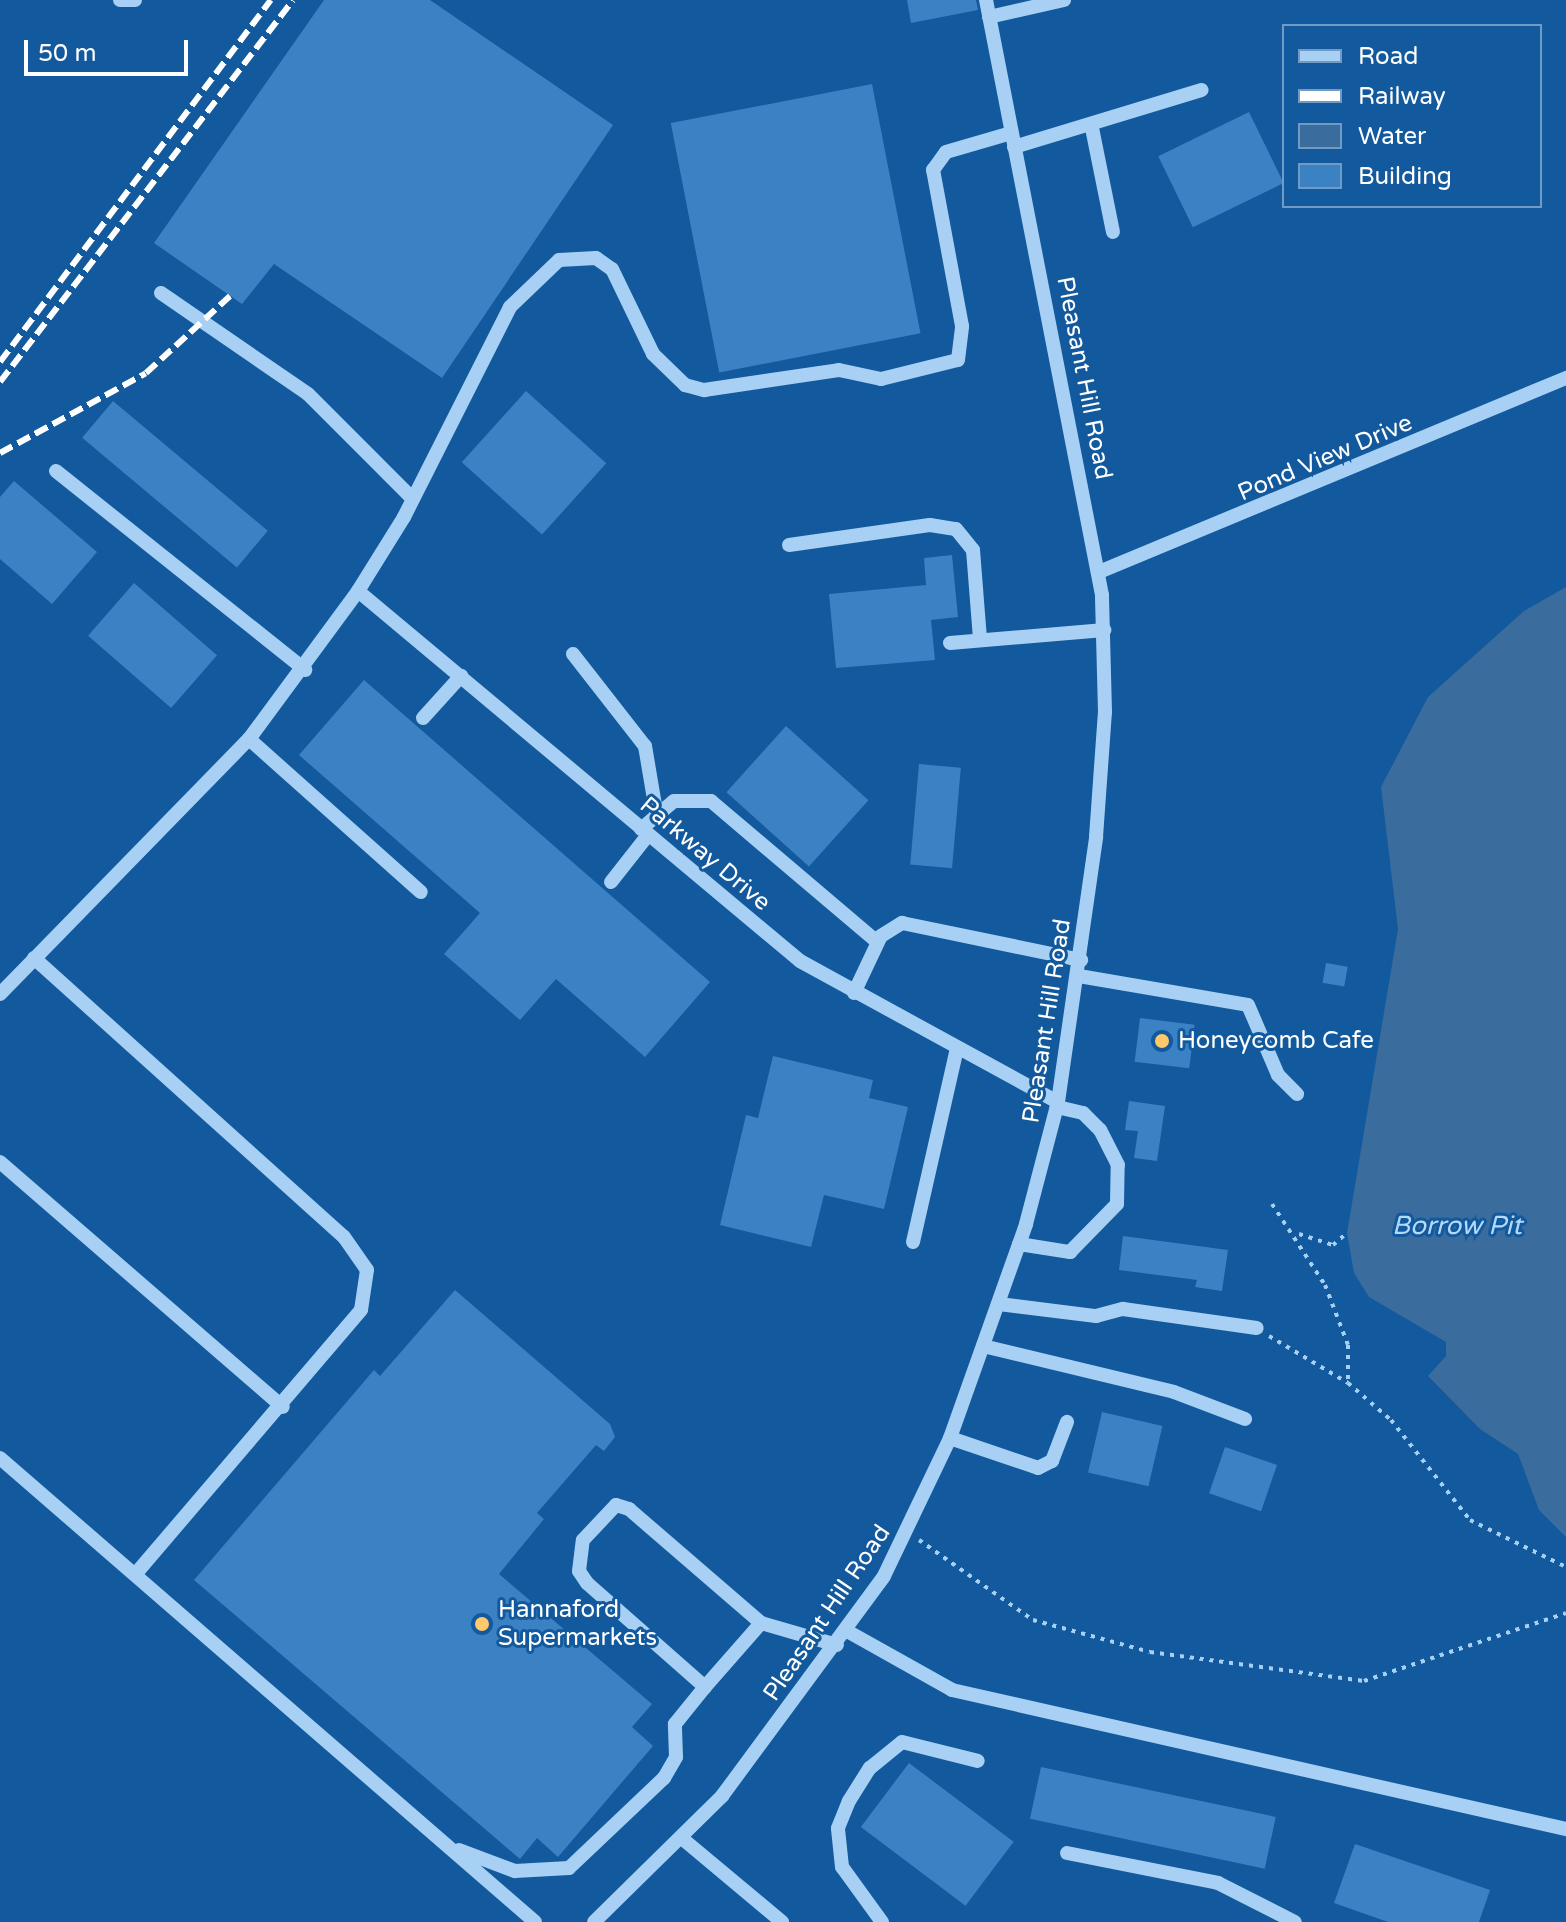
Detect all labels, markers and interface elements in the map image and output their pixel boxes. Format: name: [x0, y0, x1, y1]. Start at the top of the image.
scale bar: [28, 24, 192, 74]
legend: [1282, 24, 1542, 208]
text: 50 m: [38, 39, 96, 68]
text: Road: [1358, 42, 1418, 71]
text: Railway: [1358, 82, 1446, 111]
text: Water: [1358, 122, 1426, 151]
text: Building: [1358, 162, 1452, 191]
street label: Pleasant Hill Road: [1050, 274, 1118, 482]
street label: Pond View Drive: [1233, 408, 1417, 508]
street label: Parkway Drive: [634, 791, 776, 917]
street label: Pleasant Hill Road: [1017, 917, 1077, 1125]
place label: Honeycomb Cafe: [1178, 1027, 1374, 1055]
marker: Honeycomb Cafe: [1153, 1032, 1171, 1050]
water label: Borrow Pit: [1392, 1210, 1522, 1242]
street label: Pleasant Hill Road: [757, 1520, 897, 1706]
place label: Hannaford Supermarkets: [498, 1596, 657, 1652]
marker: Hannaford Supermarkets: [473, 1615, 491, 1633]

